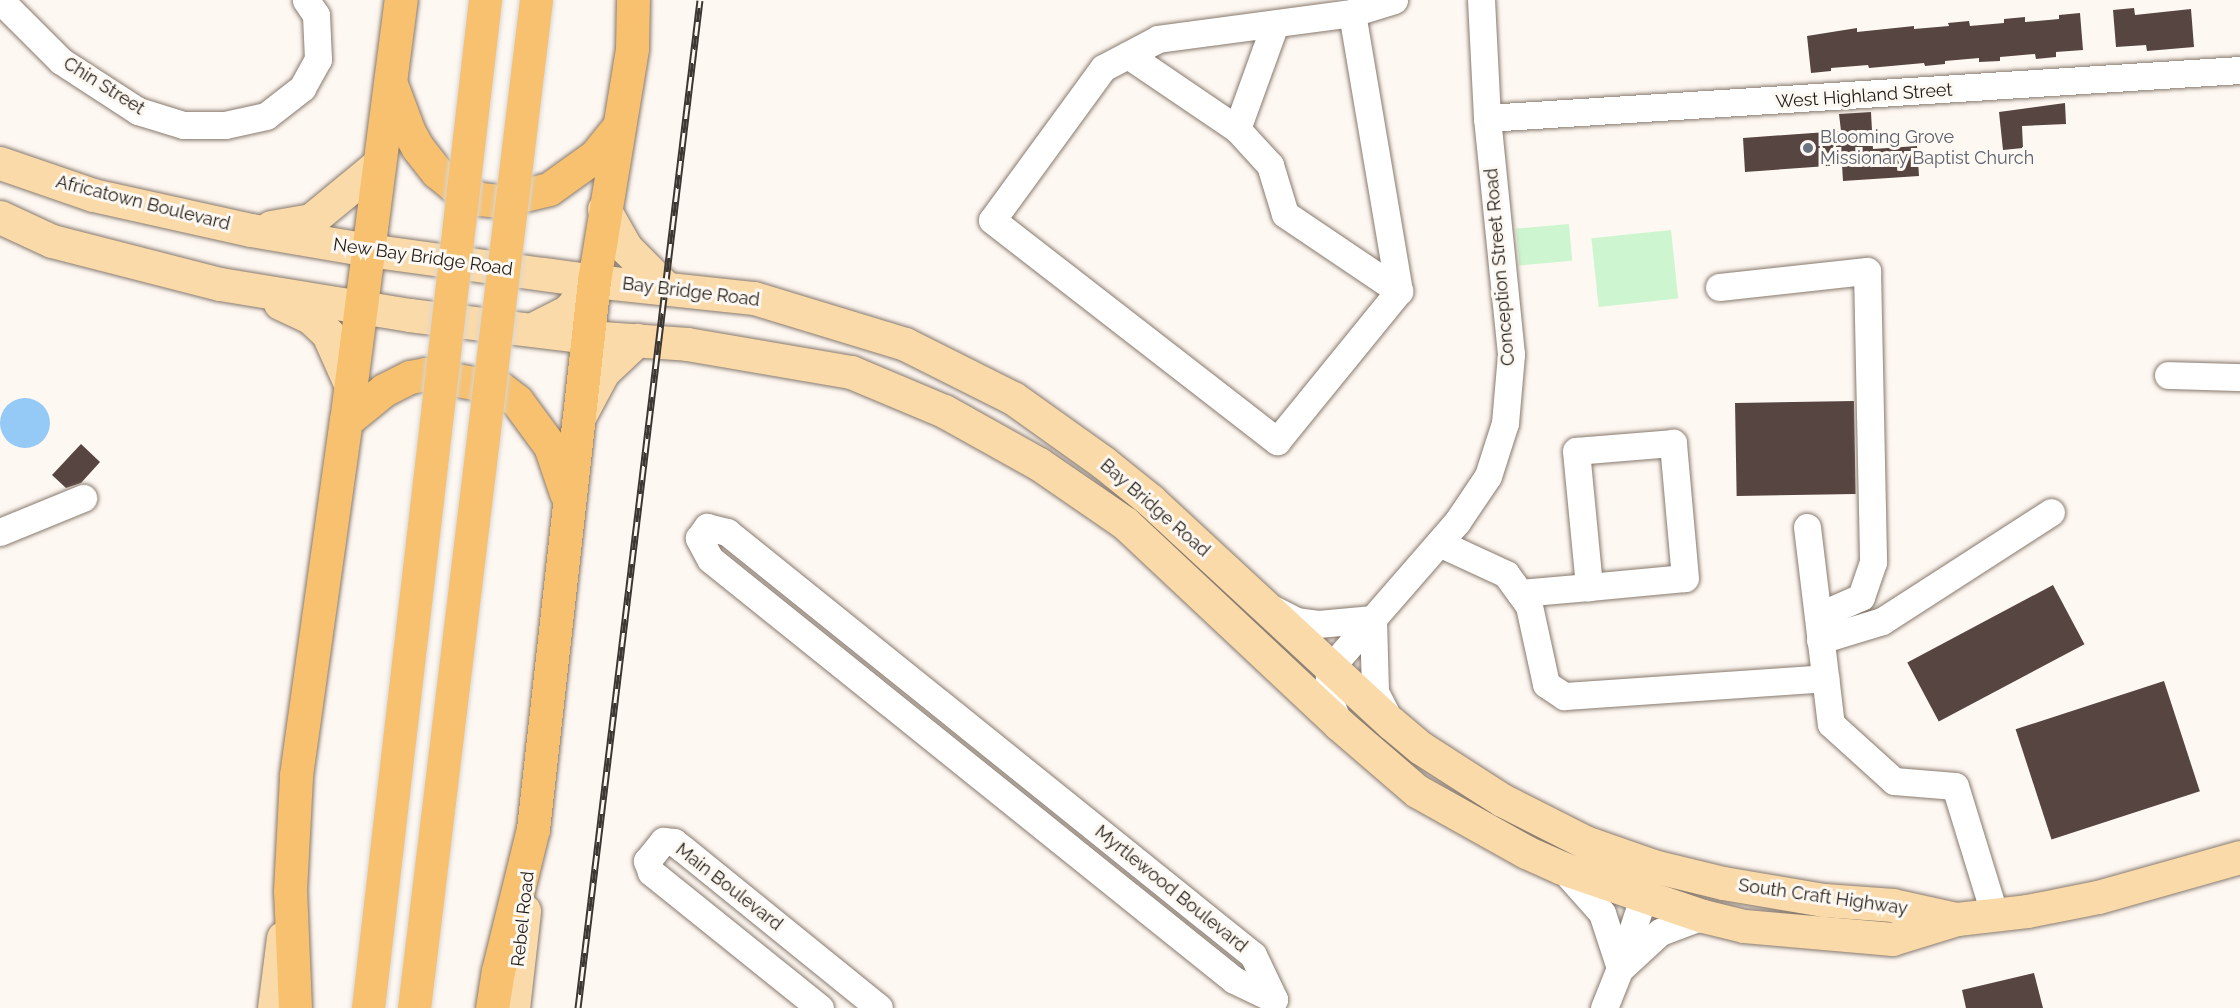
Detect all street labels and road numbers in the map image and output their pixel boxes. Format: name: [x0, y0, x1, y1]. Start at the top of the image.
street label: Chin Street: [59, 53, 149, 119]
street label: West Highland Street: [1775, 79, 1953, 113]
street label: Conception Street Road: [1481, 167, 1519, 367]
street label: Africatown Boulevard: [54, 171, 232, 235]
street label: New Bay Bridge Road: [331, 234, 515, 280]
street label: Bay Bridge Road: [621, 273, 761, 311]
street label: Bay Bridge Road: [1096, 454, 1214, 562]
street label: Myrtlewood Boulevard: [1091, 821, 1251, 957]
street label: Main Boulevard: [671, 839, 787, 935]
street label: Rebel Road: [507, 870, 539, 968]
street label: South Craft Highway: [1737, 874, 1909, 920]

